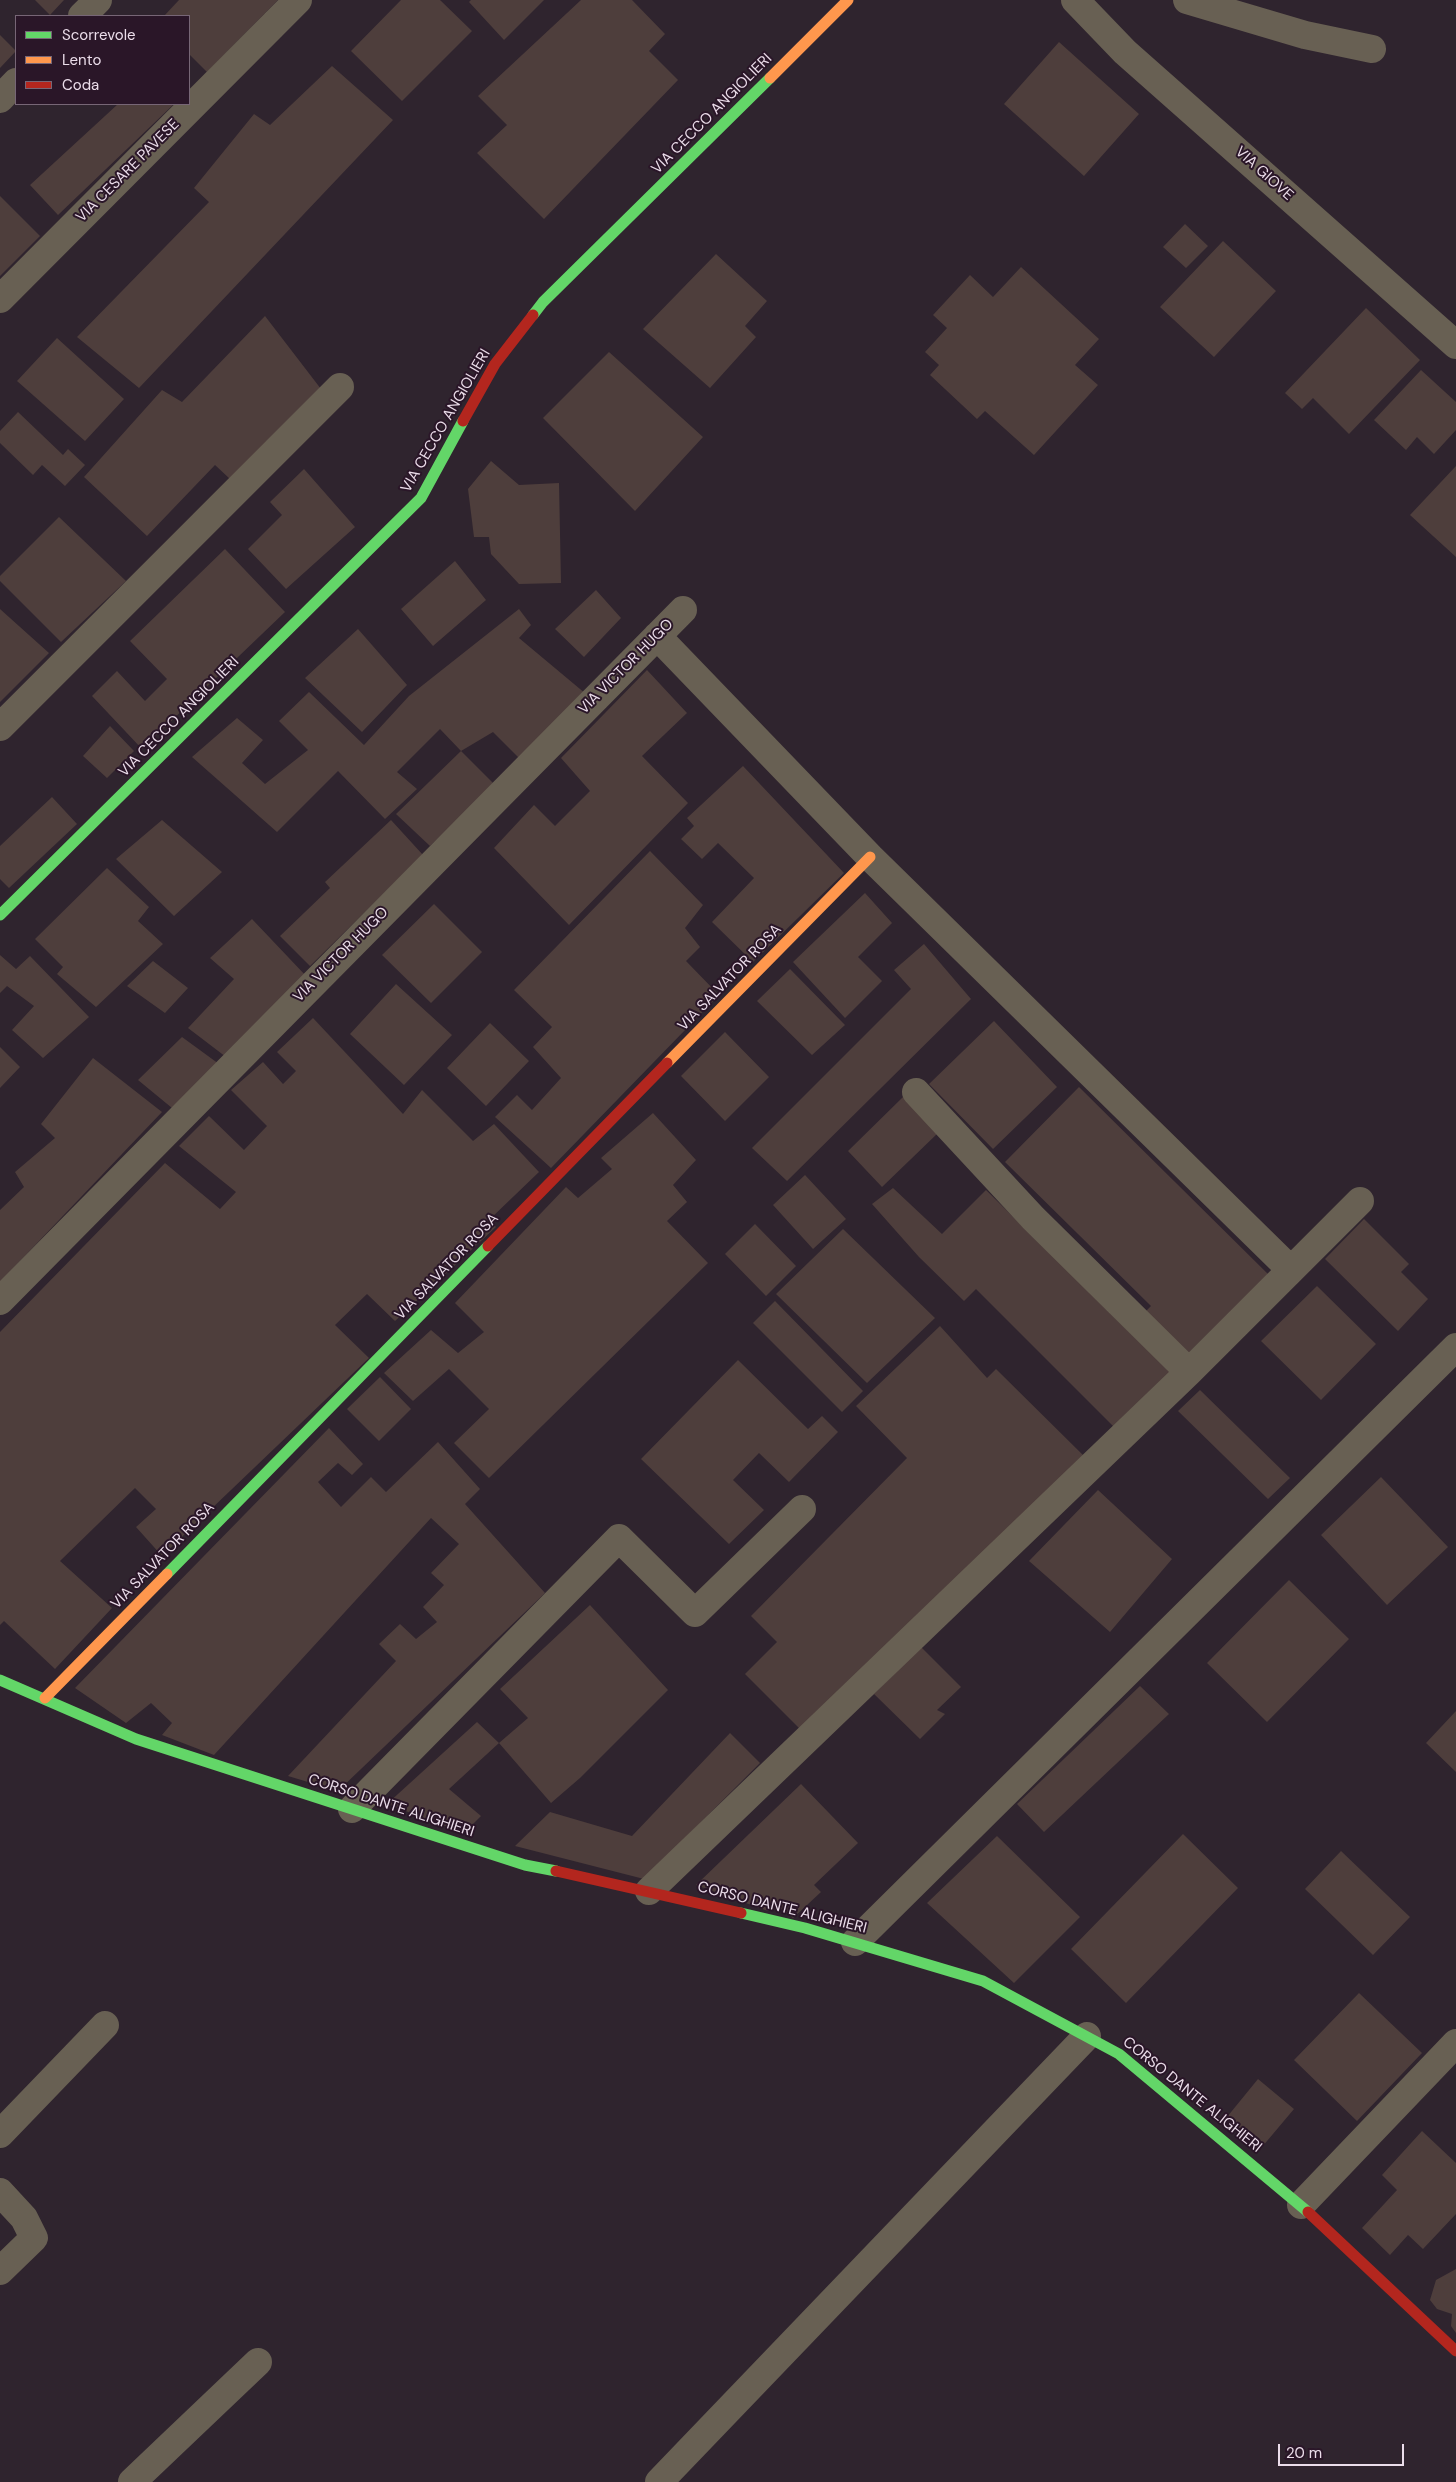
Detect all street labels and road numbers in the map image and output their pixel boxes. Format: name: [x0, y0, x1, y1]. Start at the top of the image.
street label: VIA CECCO ANGIOLIERI: [648, 50, 776, 178]
street label: VIA CESARE PAVESE: [73, 116, 183, 226]
street label: VIA GIOVE: [1231, 143, 1297, 205]
street label: VIA CECCO ANGIOLIERI: [397, 346, 495, 496]
street label: VIA VICTOR HUGO: [575, 616, 677, 718]
street label: VIA CECCO ANGIOLIERI: [115, 653, 243, 781]
street label: VIA VICTOR HUGO: [290, 904, 392, 1006]
street label: VIA SALVATOR ROSA: [674, 921, 786, 1035]
street label: VIA SALVATOR ROSA: [391, 1210, 503, 1324]
street label: VIA SALVATOR ROSA: [107, 1499, 219, 1613]
street label: CORSO DANTE ALIGHIERI: [306, 1771, 476, 1841]
street label: CORSO DANTE ALIGHIERI: [696, 1878, 868, 1938]
street label: CORSO DANTE ALIGHIERI: [1119, 2033, 1265, 2157]

